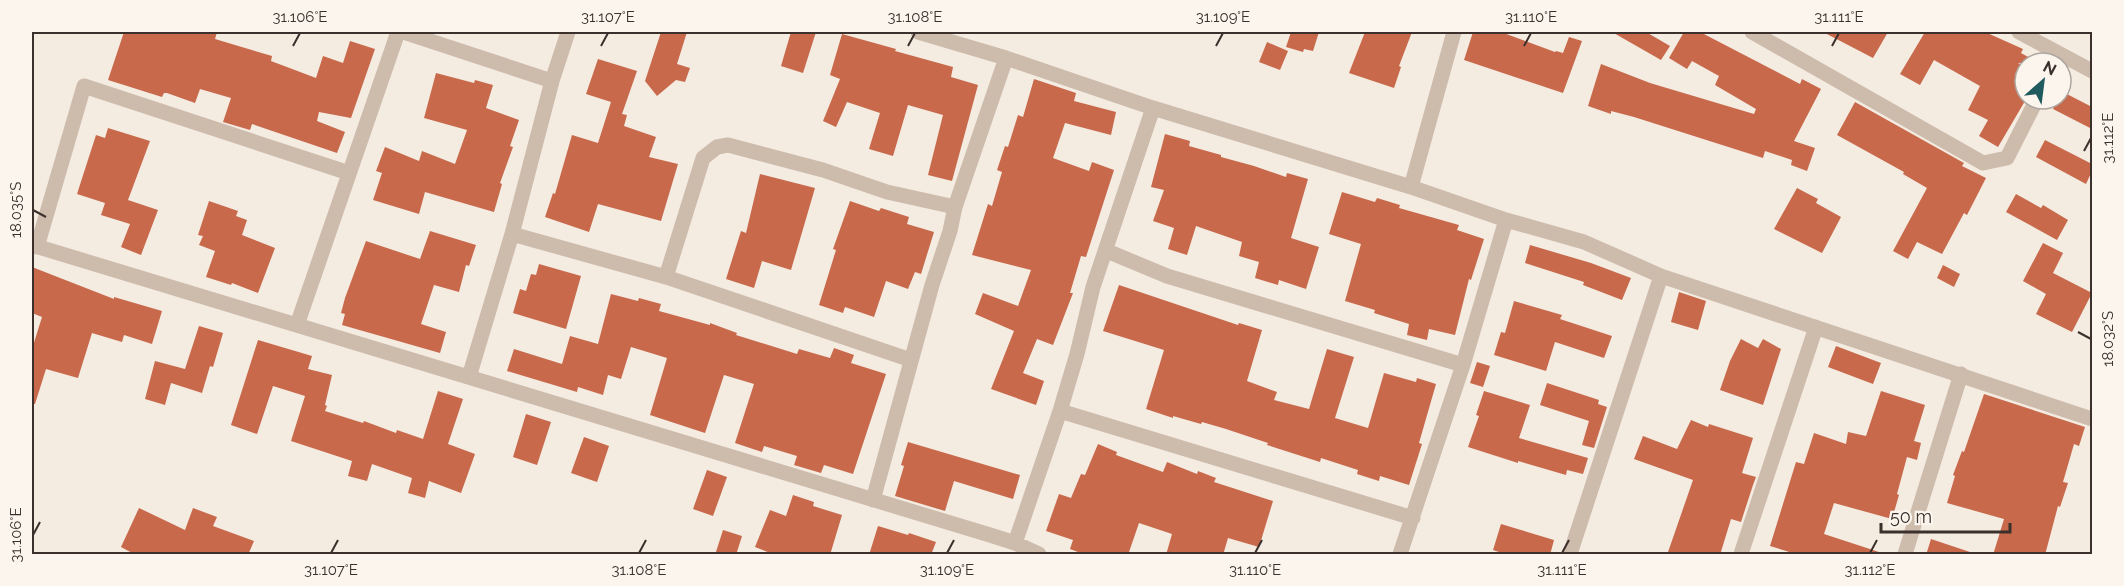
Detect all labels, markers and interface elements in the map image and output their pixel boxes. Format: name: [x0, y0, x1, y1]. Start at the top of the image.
text: 31.106°E: [272, 8, 328, 26]
text: 31.107°E: [581, 8, 635, 26]
text: 31.108°E: [888, 8, 942, 26]
text: 31.109°E: [1196, 8, 1250, 26]
text: 31.110°E: [1505, 8, 1557, 26]
text: 31.111°E: [1814, 8, 1864, 26]
north arrow: [2013, 51, 2073, 111]
text: N: [2040, 57, 2060, 79]
text: 31.112°E: [2099, 113, 2117, 163]
text: 18.035°S: [7, 182, 25, 238]
text: 18.032°S: [2099, 311, 2117, 367]
scale bar: [1881, 496, 2010, 534]
text: 50 m: [1890, 506, 1932, 527]
text: 31.106°E: [7, 507, 25, 563]
text: 31.107°E: [304, 561, 358, 579]
text: 31.108°E: [612, 561, 666, 579]
text: 31.109°E: [920, 561, 974, 579]
text: 31.110°E: [1229, 561, 1281, 579]
text: 31.111°E: [1537, 561, 1587, 579]
text: 31.112°E: [1845, 561, 1895, 579]

